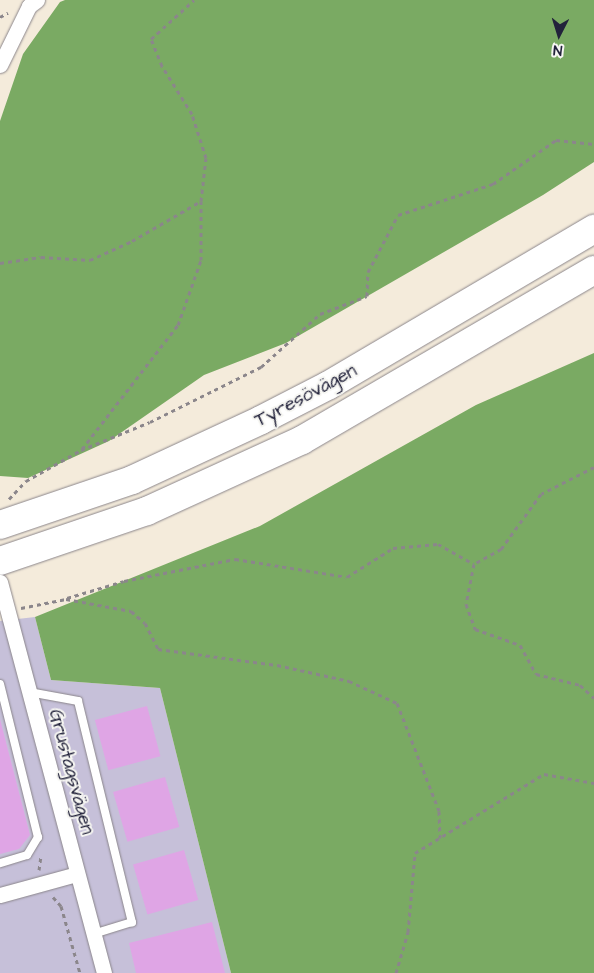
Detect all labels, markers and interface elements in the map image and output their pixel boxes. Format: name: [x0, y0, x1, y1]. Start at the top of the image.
north arrow: [534, 10, 584, 60]
text: N: [552, 40, 563, 60]
street label: Tyresövägen: [251, 360, 361, 432]
street label: Grustagsvägen: [43, 707, 99, 837]

